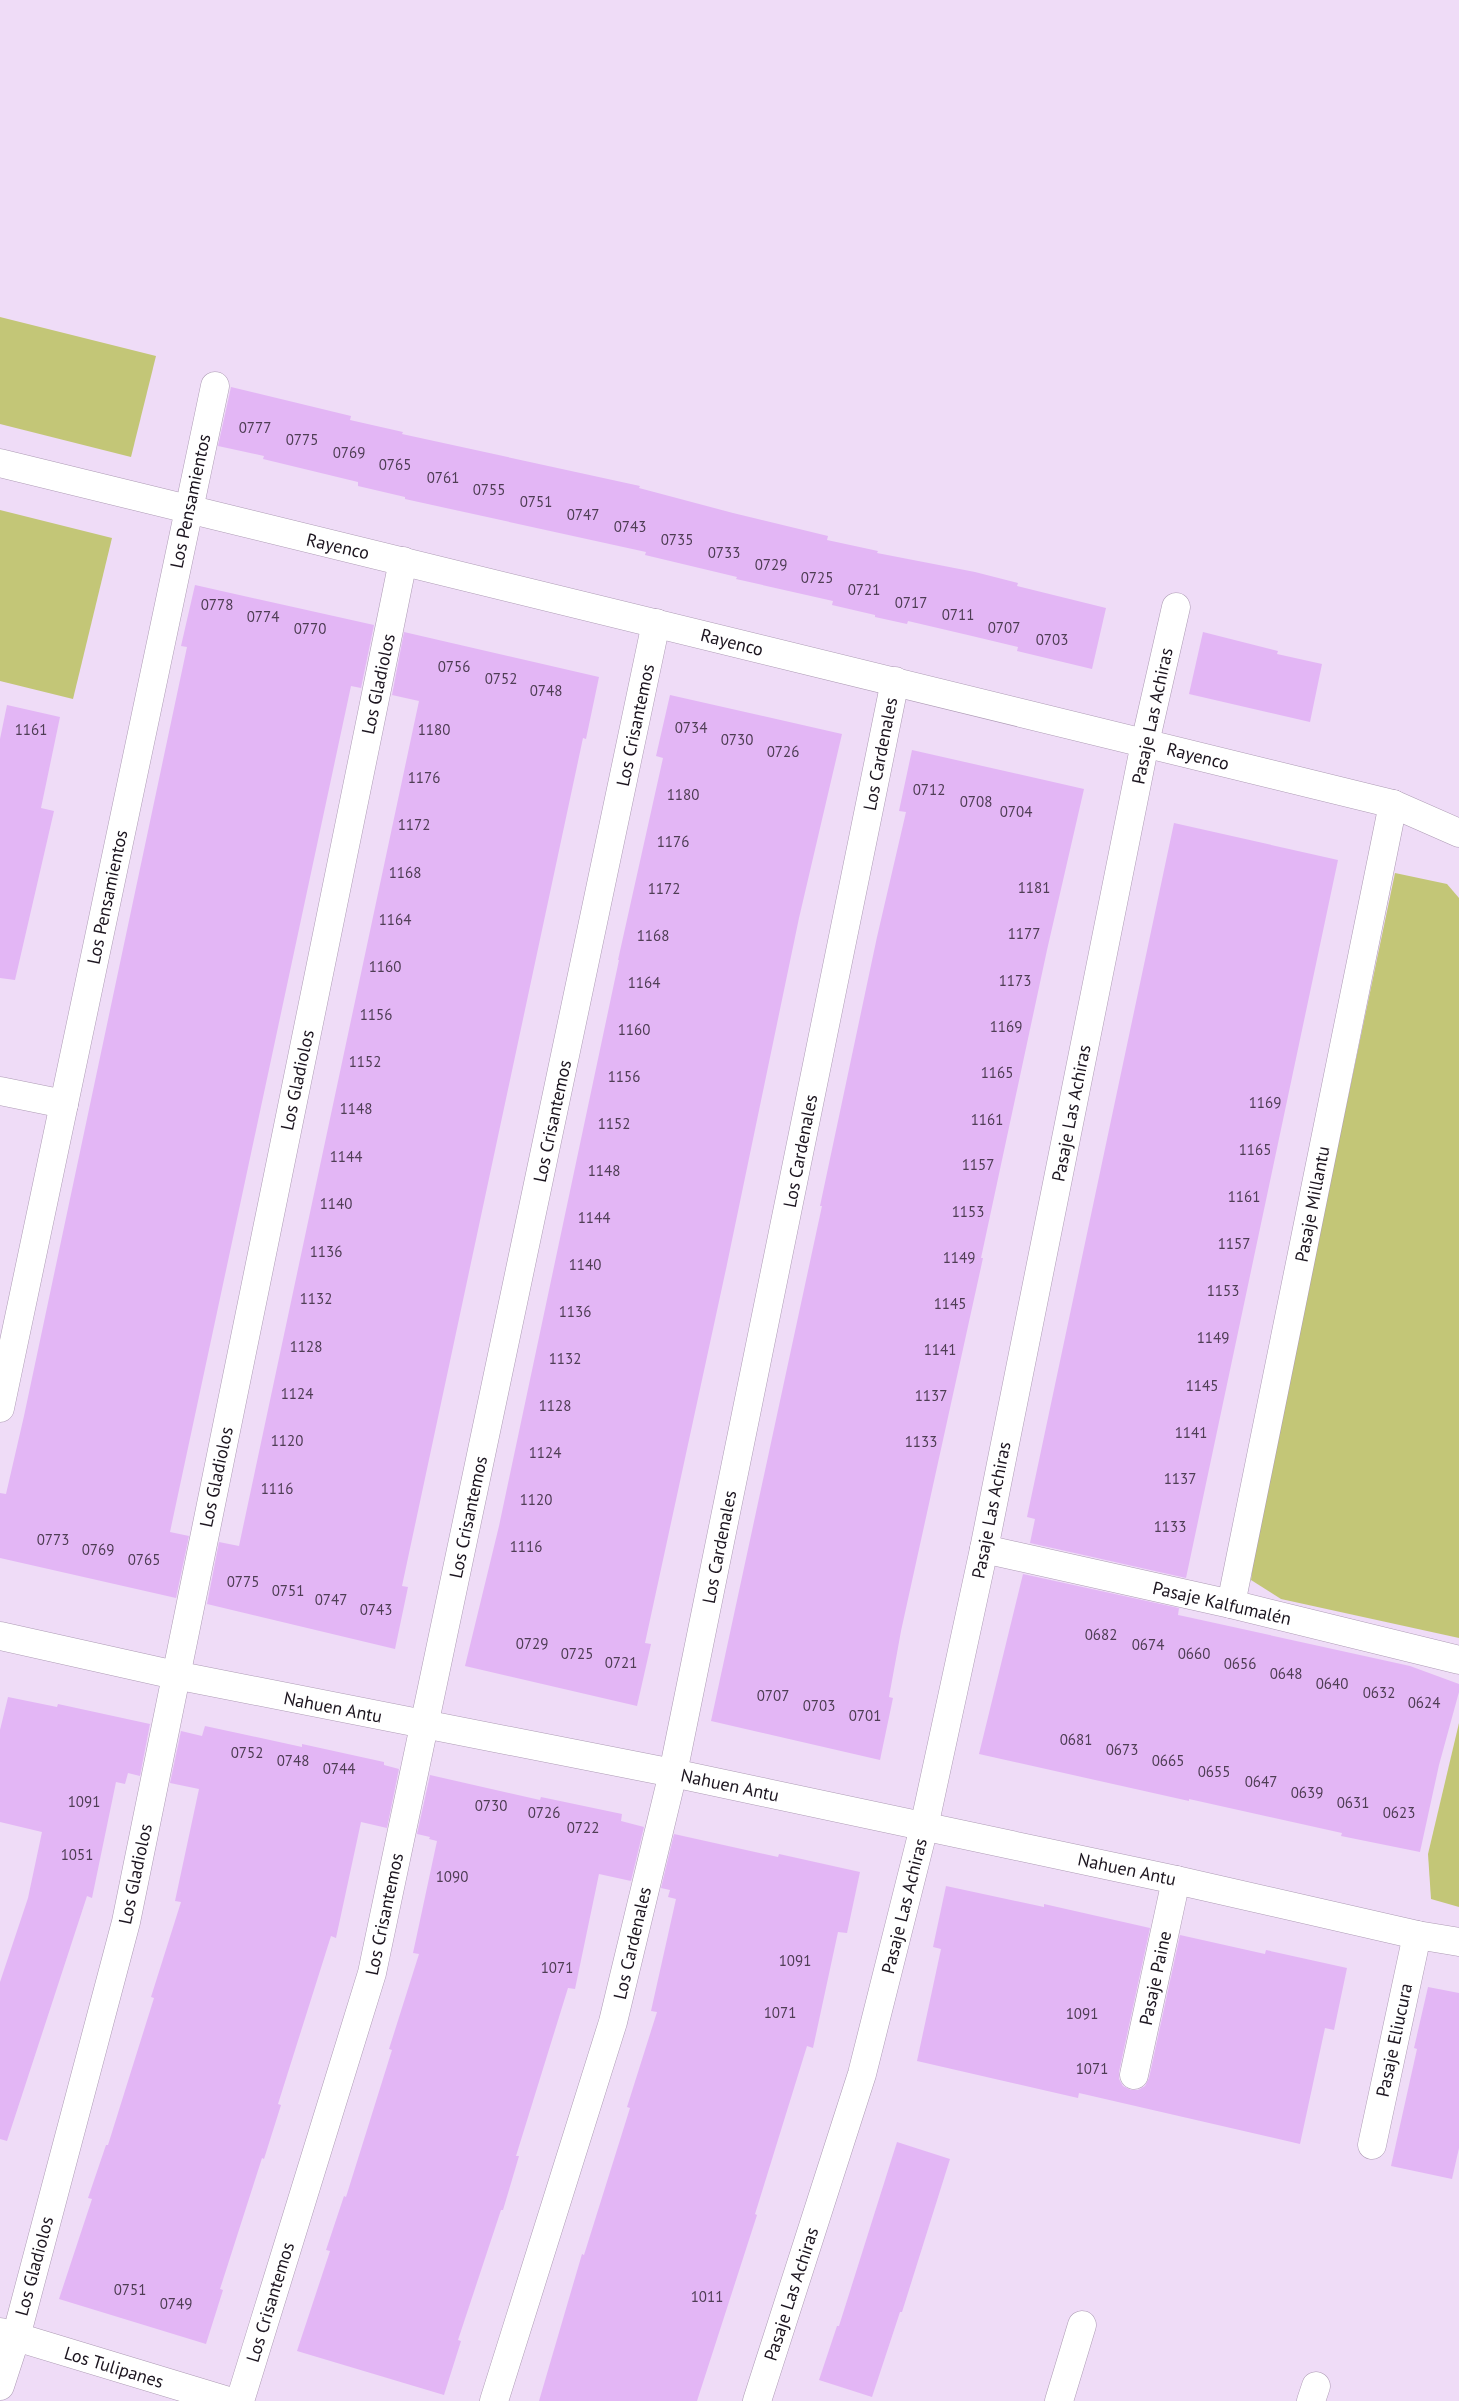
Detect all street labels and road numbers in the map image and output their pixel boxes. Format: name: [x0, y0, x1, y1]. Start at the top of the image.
street label: Los Pensamientos: [165, 432, 215, 570]
street label: Rayenco: [304, 528, 372, 564]
street label: Rayenco: [698, 623, 766, 661]
street label: Los Gladiolos: [356, 632, 400, 736]
street label: Pasaje Las Achiras: [1126, 646, 1178, 786]
street label: Los Crisantemos: [611, 662, 659, 788]
street label: Los Cardenales: [858, 695, 902, 813]
street label: Rayenco: [1164, 737, 1232, 775]
street label: Los Pensamientos: [82, 828, 132, 966]
street label: Los Gladiolos: [275, 1028, 319, 1132]
street label: Pasaje Las Achiras: [1046, 1043, 1096, 1183]
street label: Los Crisantemos: [528, 1058, 576, 1184]
street label: Los Cardenales: [778, 1092, 822, 1210]
street label: Pasaje Millantu: [1289, 1144, 1335, 1264]
street label: Los Gladiolos: [194, 1425, 238, 1529]
street label: Pasaje Las Achiras: [966, 1440, 1016, 1580]
street label: Los Crisantemos: [444, 1454, 492, 1580]
street label: Los Cardenales: [697, 1488, 741, 1606]
street label: Pasaje Kalfumalén: [1150, 1576, 1294, 1630]
street label: Nahuen Antu: [282, 1686, 384, 1728]
street label: Nahuen Antu: [679, 1763, 781, 1807]
street label: Los Gladiolos: [113, 1822, 157, 1926]
street label: Pasaje Las Achiras: [876, 1836, 932, 1976]
street label: Nahuen Antu: [1076, 1847, 1178, 1891]
street label: Los Crisantemos: [360, 1851, 408, 1977]
street label: Los Cardenales: [608, 1884, 656, 2002]
street label: Pasaje Paine: [1134, 1929, 1176, 2027]
street label: Pasaje Eliucura: [1371, 1981, 1417, 2099]
street label: Los Gladiolos: [10, 2214, 58, 2318]
street label: Pasaje Las Achiras: [759, 2224, 823, 2364]
street label: Los Crisantemos: [241, 2239, 299, 2365]
street label: Los Tulipanes: [61, 2341, 167, 2393]

